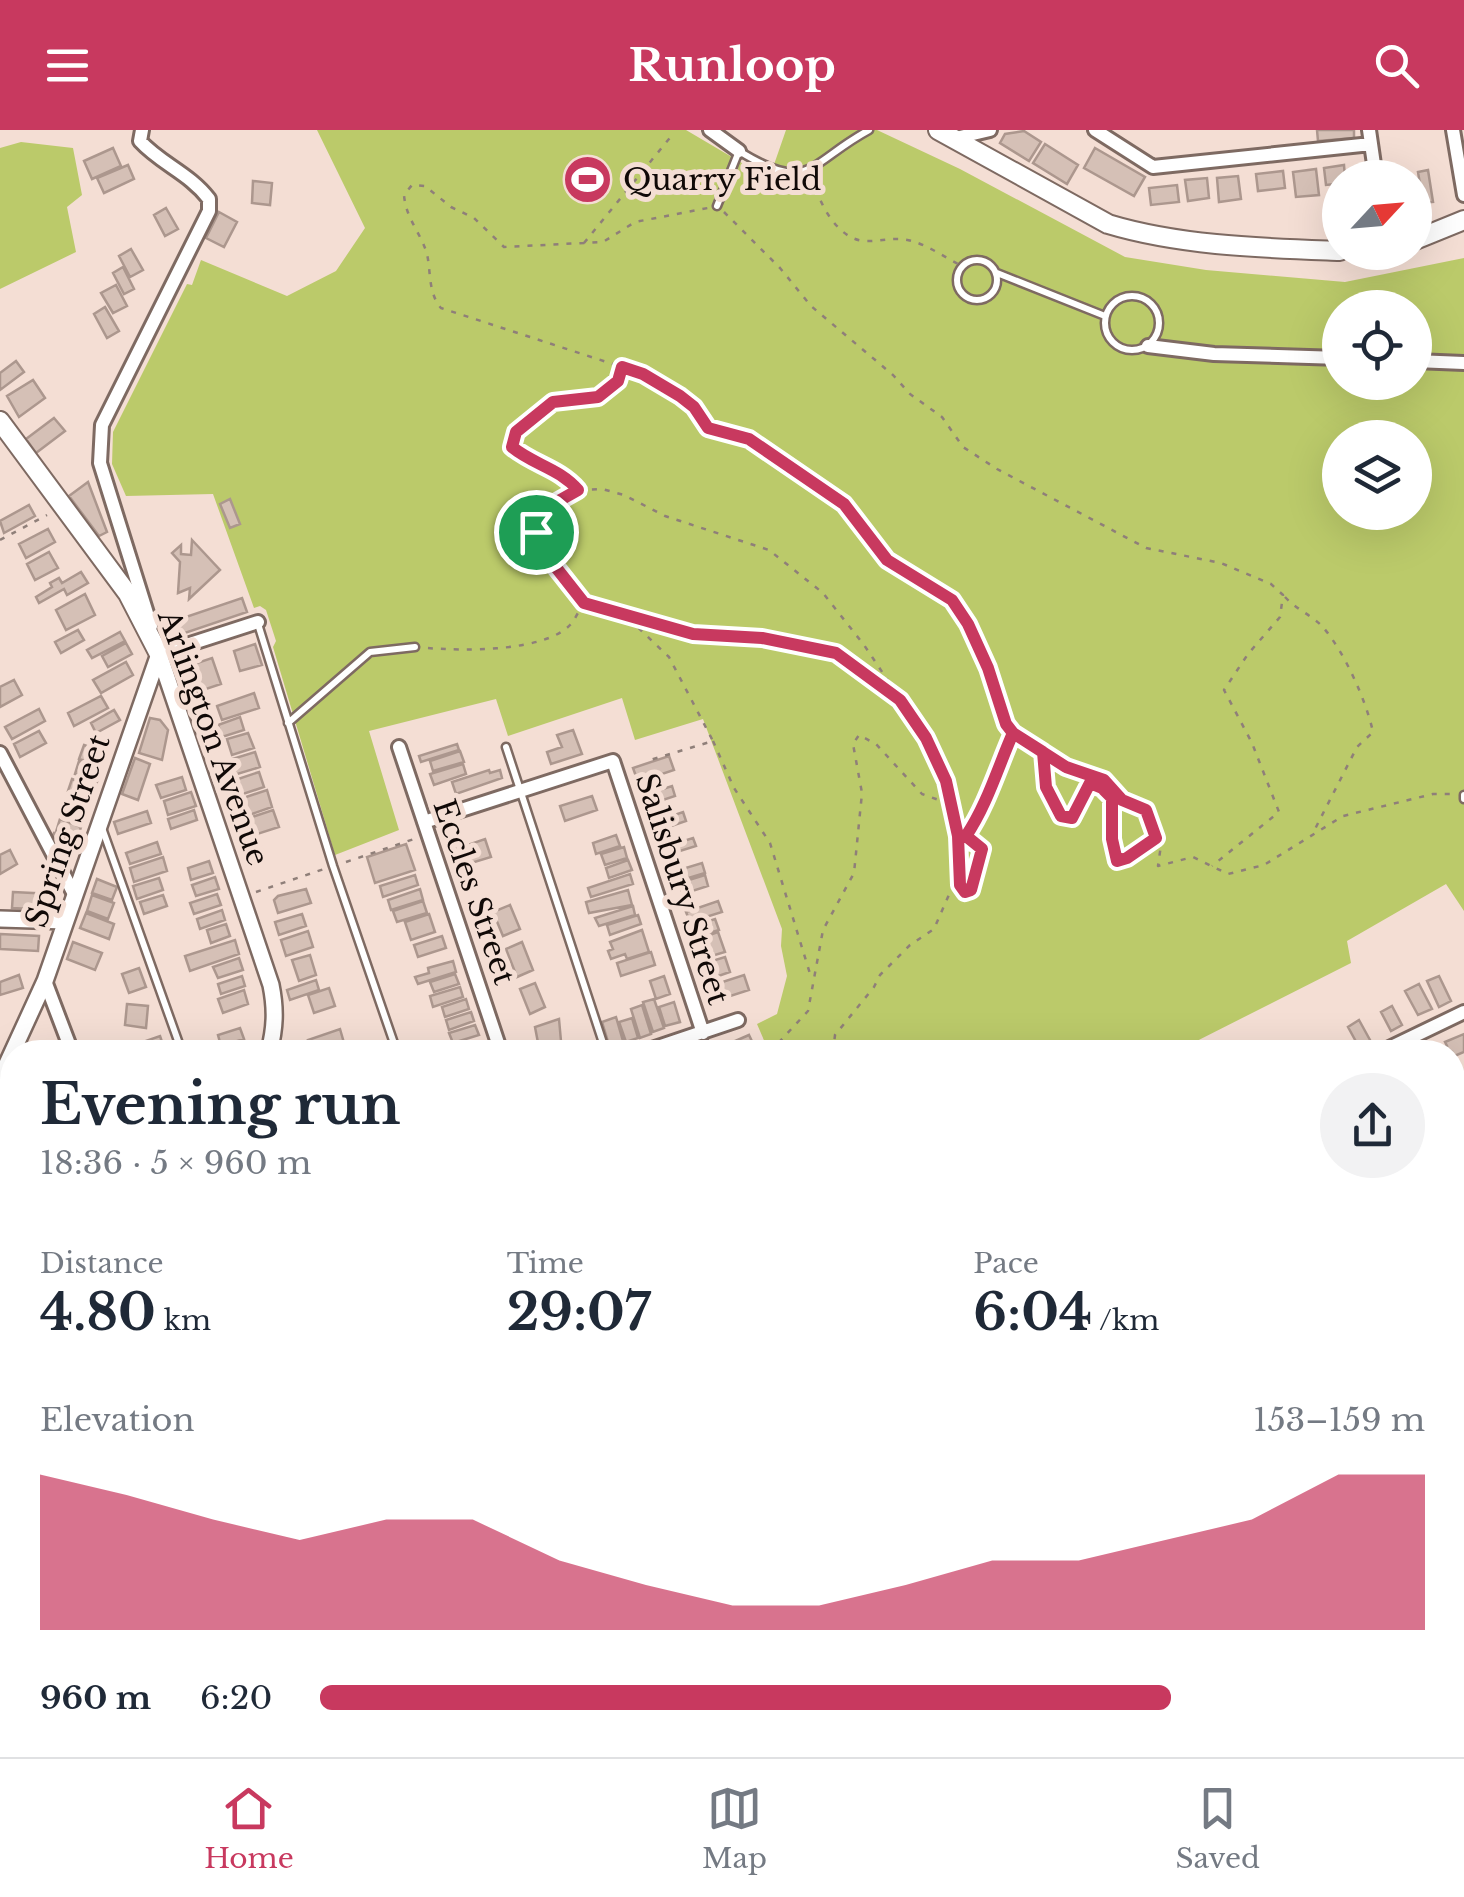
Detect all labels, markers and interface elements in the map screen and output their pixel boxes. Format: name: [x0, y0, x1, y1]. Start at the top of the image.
text: Runloop: [628, 37, 836, 93]
icon: menu: [40, 38, 95, 93]
icon: search: [1369, 38, 1424, 93]
sports icon: Quarry Field: [562, 154, 614, 206]
north arrow: [1322, 160, 1432, 270]
map controls: [1322, 160, 1432, 530]
place label: Quarry Field: [623, 161, 821, 198]
button: locate: [1322, 290, 1432, 400]
button: layers: [1322, 420, 1432, 530]
pin: [494, 490, 579, 575]
icon: arrive: [509, 505, 564, 560]
street label: Arlington Avenue: [150, 604, 277, 871]
street label: Spring Street: [17, 729, 118, 932]
street label: Salisbury Street: [628, 769, 737, 1010]
street label: Eccles Street: [426, 794, 524, 990]
text: Evening run: [40, 1071, 400, 1139]
button: share: [1320, 1073, 1425, 1178]
text: 18:36 · 5 × 960 m: [40, 1143, 311, 1183]
text: Distance: [40, 1246, 163, 1281]
text: Time: [507, 1246, 584, 1281]
text: Pace: [973, 1246, 1039, 1281]
text: 4.80: [40, 1281, 156, 1344]
text: 29:07: [507, 1281, 651, 1344]
text: 6:04: [973, 1281, 1092, 1344]
text: km: [156, 1303, 211, 1338]
text: /km: [1092, 1303, 1159, 1338]
text: Elevation: [40, 1400, 194, 1440]
text: 153–159 m: [1253, 1400, 1425, 1440]
text: 960 m: [40, 1678, 151, 1718]
text: 6:20: [200, 1678, 272, 1718]
tab: Home: [204, 1781, 294, 1876]
tab: Map: [702, 1781, 767, 1876]
tab: Saved: [1175, 1781, 1260, 1876]

